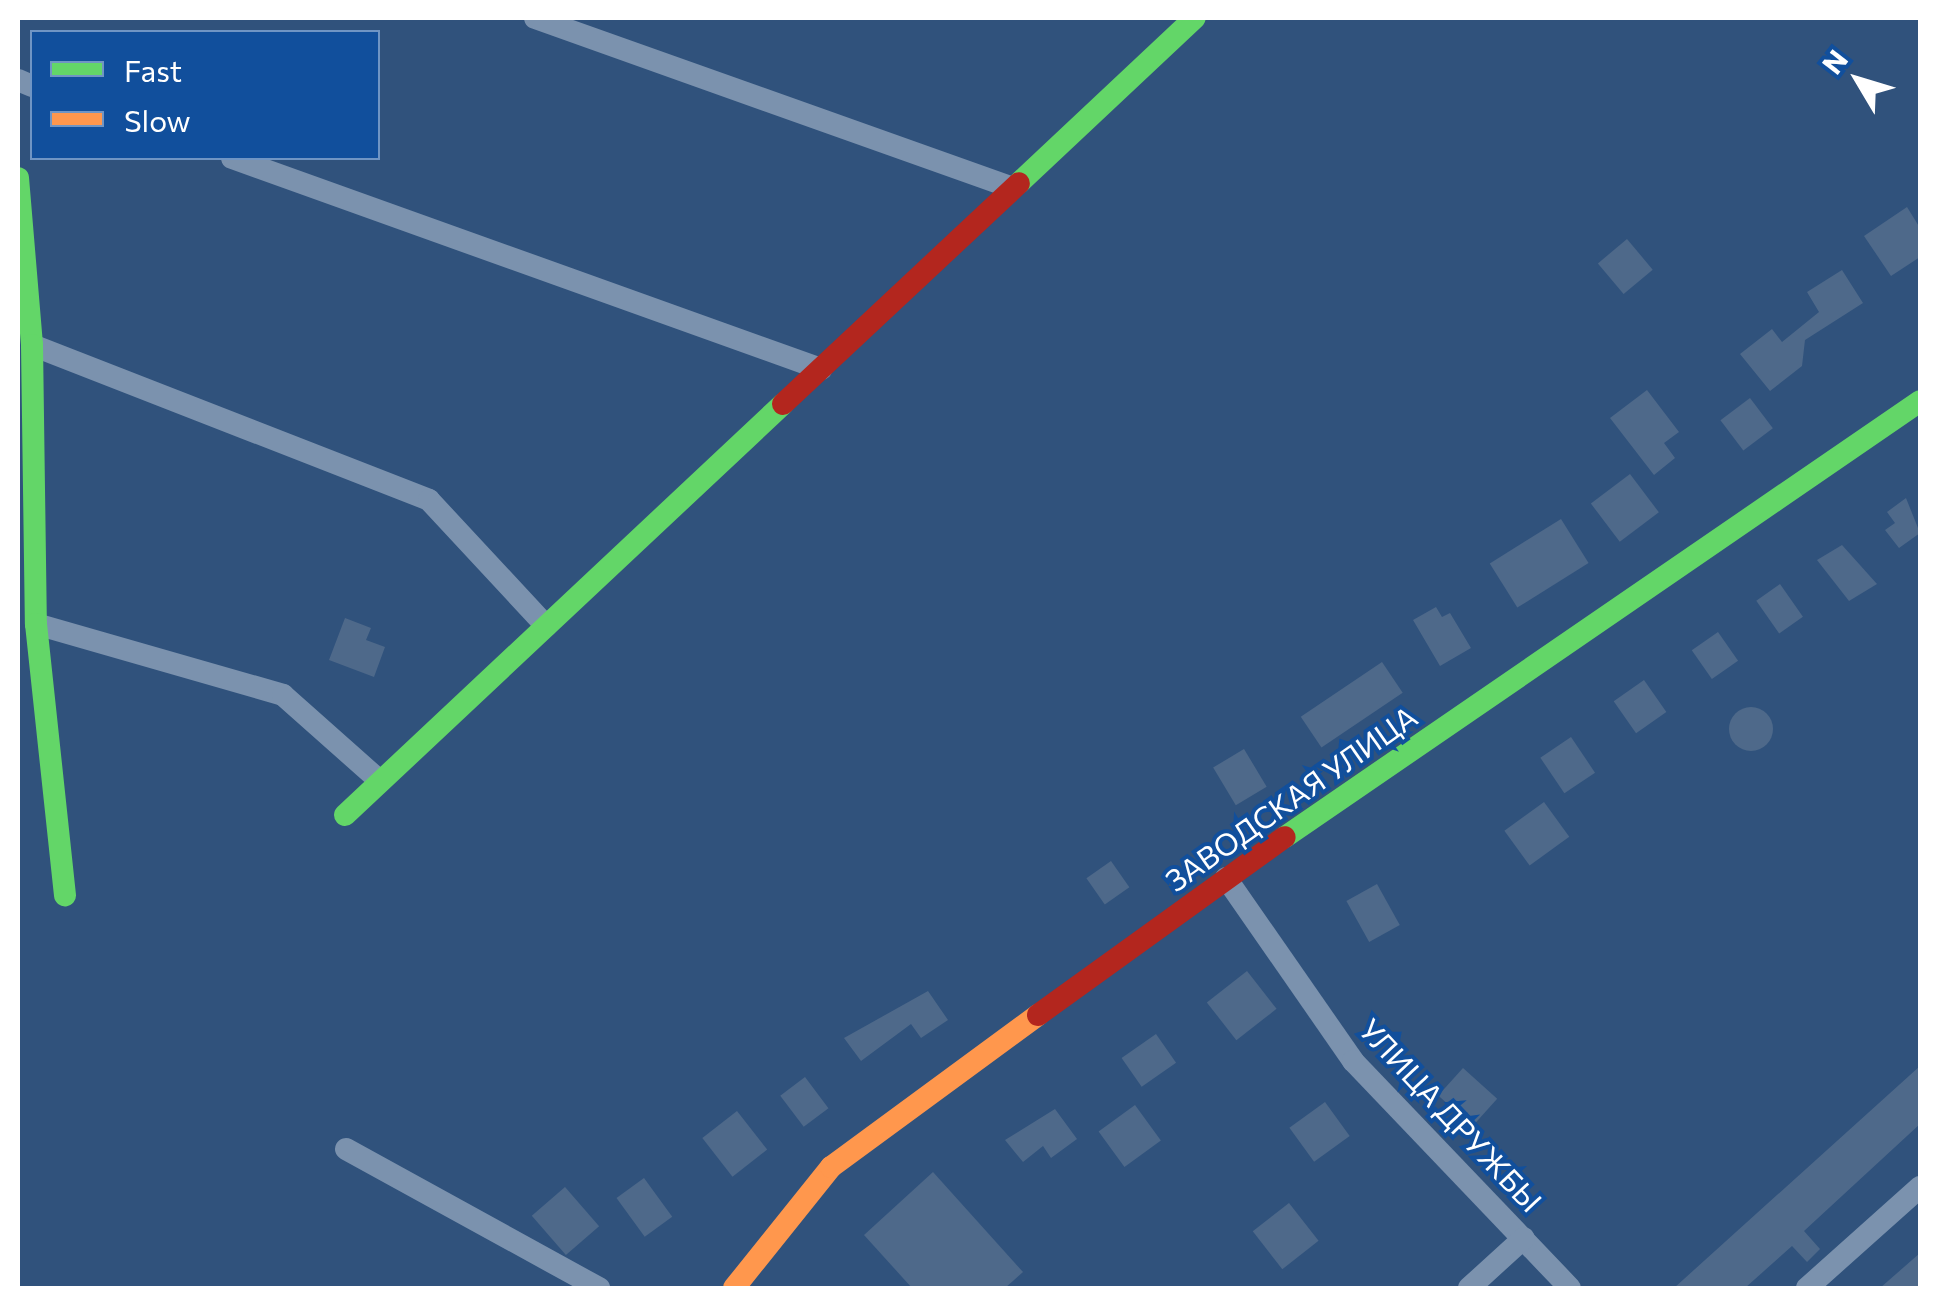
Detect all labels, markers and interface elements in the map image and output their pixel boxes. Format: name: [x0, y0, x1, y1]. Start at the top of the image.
legend: [30, 30, 380, 160]
north arrow: [1808, 30, 1908, 130]
text: N: [1814, 43, 1854, 80]
text: Fast: [124, 51, 182, 88]
text: Slow: [124, 101, 191, 138]
street label: ЗАВОДСКАЯ УЛИЦА: [1159, 698, 1423, 898]
street label: УЛИЦА ДРУЖБЫ: [1352, 1011, 1550, 1219]

